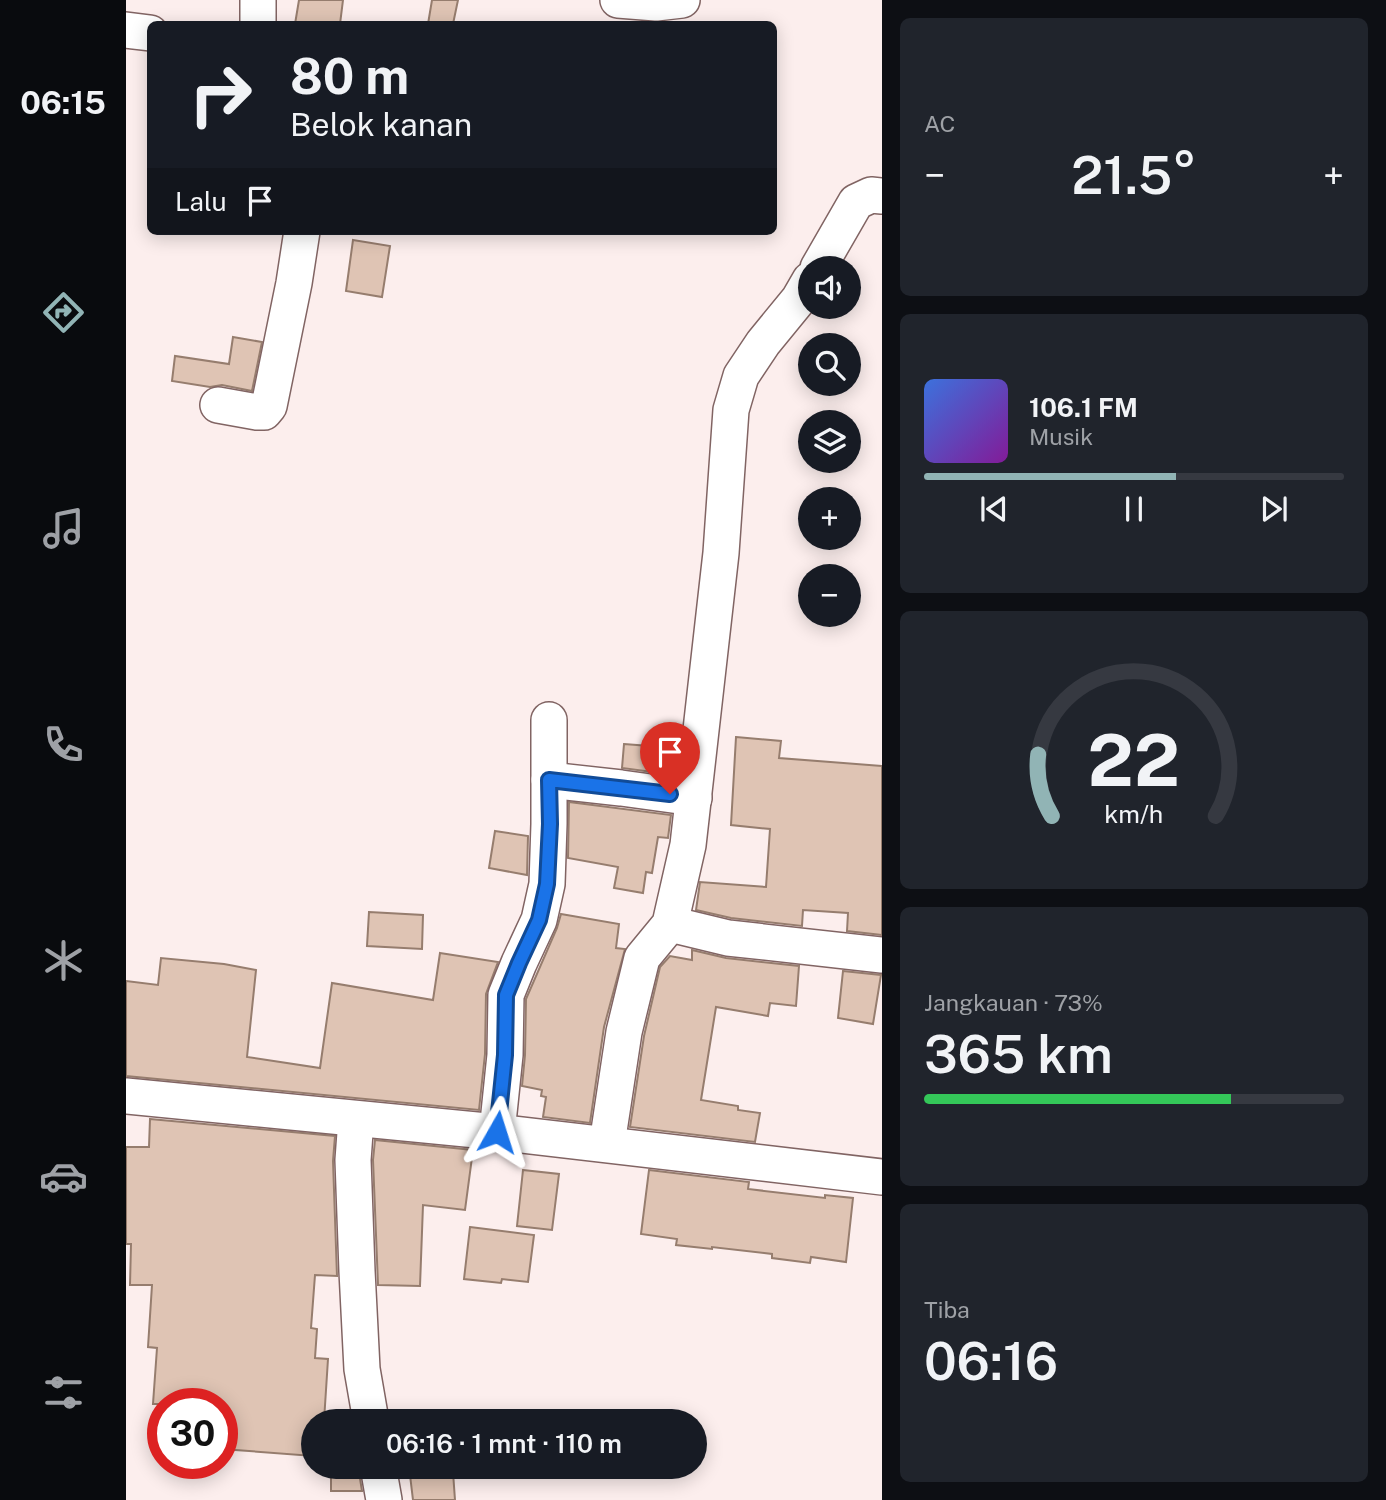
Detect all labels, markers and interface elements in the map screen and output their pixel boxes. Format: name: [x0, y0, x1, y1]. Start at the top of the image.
text: 80 m: [290, 47, 409, 105]
icon: right: [175, 49, 266, 140]
text: 06:15: [20, 84, 106, 121]
text: Belok kanan: [290, 106, 472, 143]
text: AC: [924, 110, 955, 137]
text: 21.5°: [1071, 145, 1197, 206]
text: −: [924, 153, 945, 198]
text: +: [1323, 153, 1344, 198]
icon: arrive: [241, 182, 279, 220]
text: Lalu: [175, 186, 227, 217]
map controls: [798, 256, 861, 627]
button: sound: [798, 256, 861, 319]
icon: directions: [39, 288, 88, 337]
button: search: [798, 333, 861, 396]
text: 106.1 FM: [1029, 392, 1138, 423]
button: layers: [798, 410, 861, 473]
text: Musik: [1029, 423, 1093, 450]
button: +: [798, 487, 861, 550]
icon: previous: [975, 490, 1013, 528]
icon: pause: [1115, 490, 1153, 528]
icon: next: [1255, 490, 1293, 528]
icon: music: [39, 504, 88, 553]
button: −: [798, 564, 861, 627]
text: 22: [1088, 717, 1180, 802]
icon: phone: [39, 720, 88, 769]
pin: [640, 722, 700, 794]
icon: arrive: [651, 733, 689, 771]
text: km/h: [1105, 799, 1163, 829]
icon: climate: [39, 936, 88, 985]
text: Jangkauan · 73%: [924, 989, 1103, 1016]
text: 365 km: [924, 1024, 1113, 1085]
position arrow: [460, 1095, 534, 1169]
icon: car: [39, 1152, 88, 1201]
text: Tiba: [924, 1296, 970, 1323]
text: 06:16: [924, 1331, 1058, 1392]
icon: filters: [39, 1368, 88, 1417]
speed limit sign: 30: [147, 1388, 238, 1479]
text: 06:16 · 1 mnt · 110 m: [386, 1428, 622, 1459]

